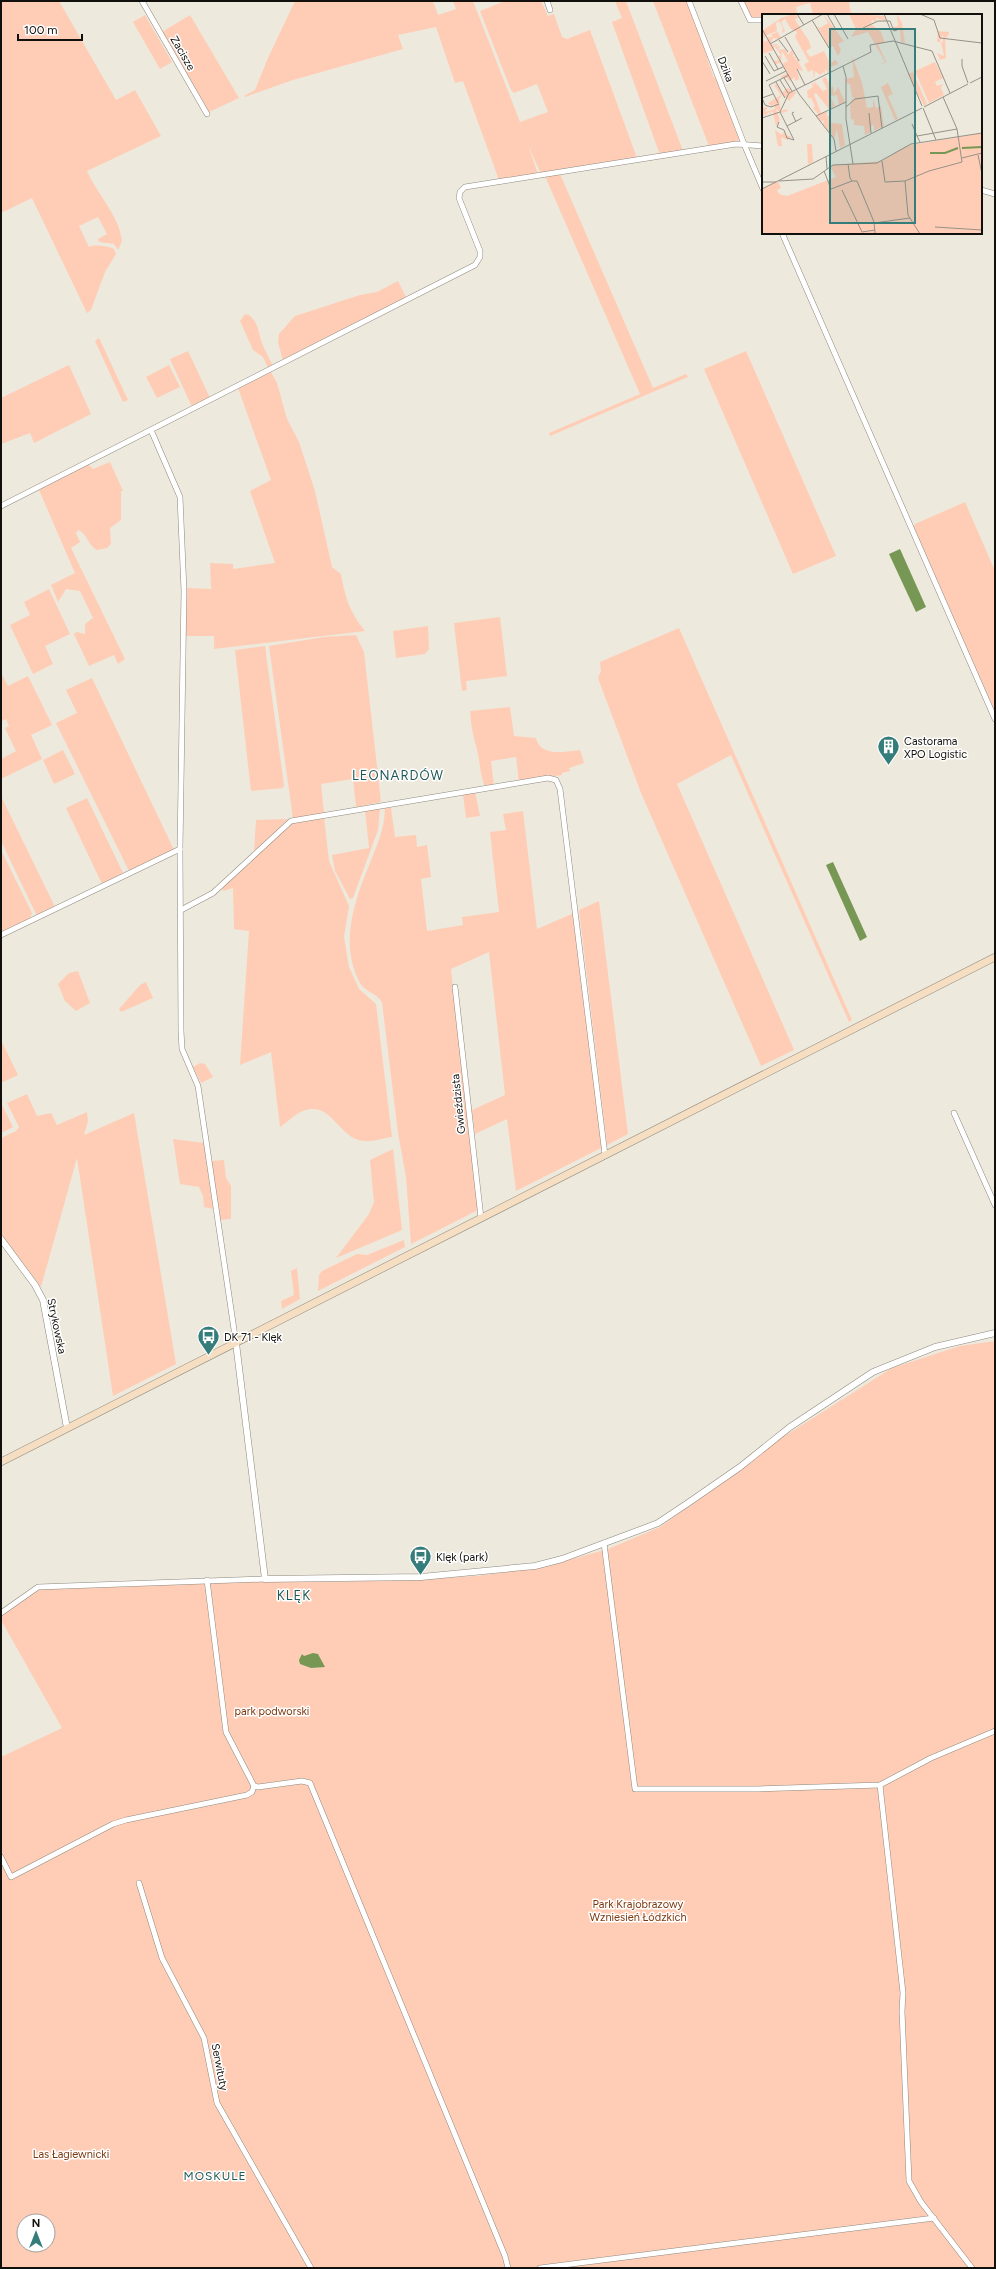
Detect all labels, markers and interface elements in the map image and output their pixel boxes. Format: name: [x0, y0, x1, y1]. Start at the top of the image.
inset map: [762, 14, 982, 234]
scale bar: [18, 16, 82, 42]
text: 100 m: [24, 23, 58, 37]
street label: Zacisze: [168, 34, 198, 73]
street label: Dzika: [715, 55, 736, 84]
building icon: Castorama XPO Logistic: [875, 734, 901, 767]
place label: Castorama XPO Logistic: [904, 735, 967, 761]
district label: LEONARDÓW: [352, 768, 444, 783]
street label: Gwieździsta: [449, 1073, 468, 1135]
street label: Strykowska: [44, 1297, 69, 1355]
bus stop icon: DK 71 - Klęk: [195, 1324, 221, 1357]
place label: DK 71 - Klęk: [224, 1331, 283, 1344]
bus stop icon: Klęk (park): [408, 1544, 434, 1577]
place label: Klęk (park): [436, 1551, 488, 1564]
district label: KLĘK: [277, 1588, 311, 1603]
park label: park podworski: [235, 1705, 309, 1718]
park label: Park Krajobrazowy Wzniesień Łódzkich: [589, 1898, 687, 1924]
street label: Serwituty: [209, 2042, 230, 2092]
park label: Las Łagiewnicki: [33, 2148, 109, 2161]
district label: MOSKULE: [184, 2169, 246, 2183]
north arrow: [16, 2213, 56, 2253]
text: N: [32, 2217, 40, 2230]

